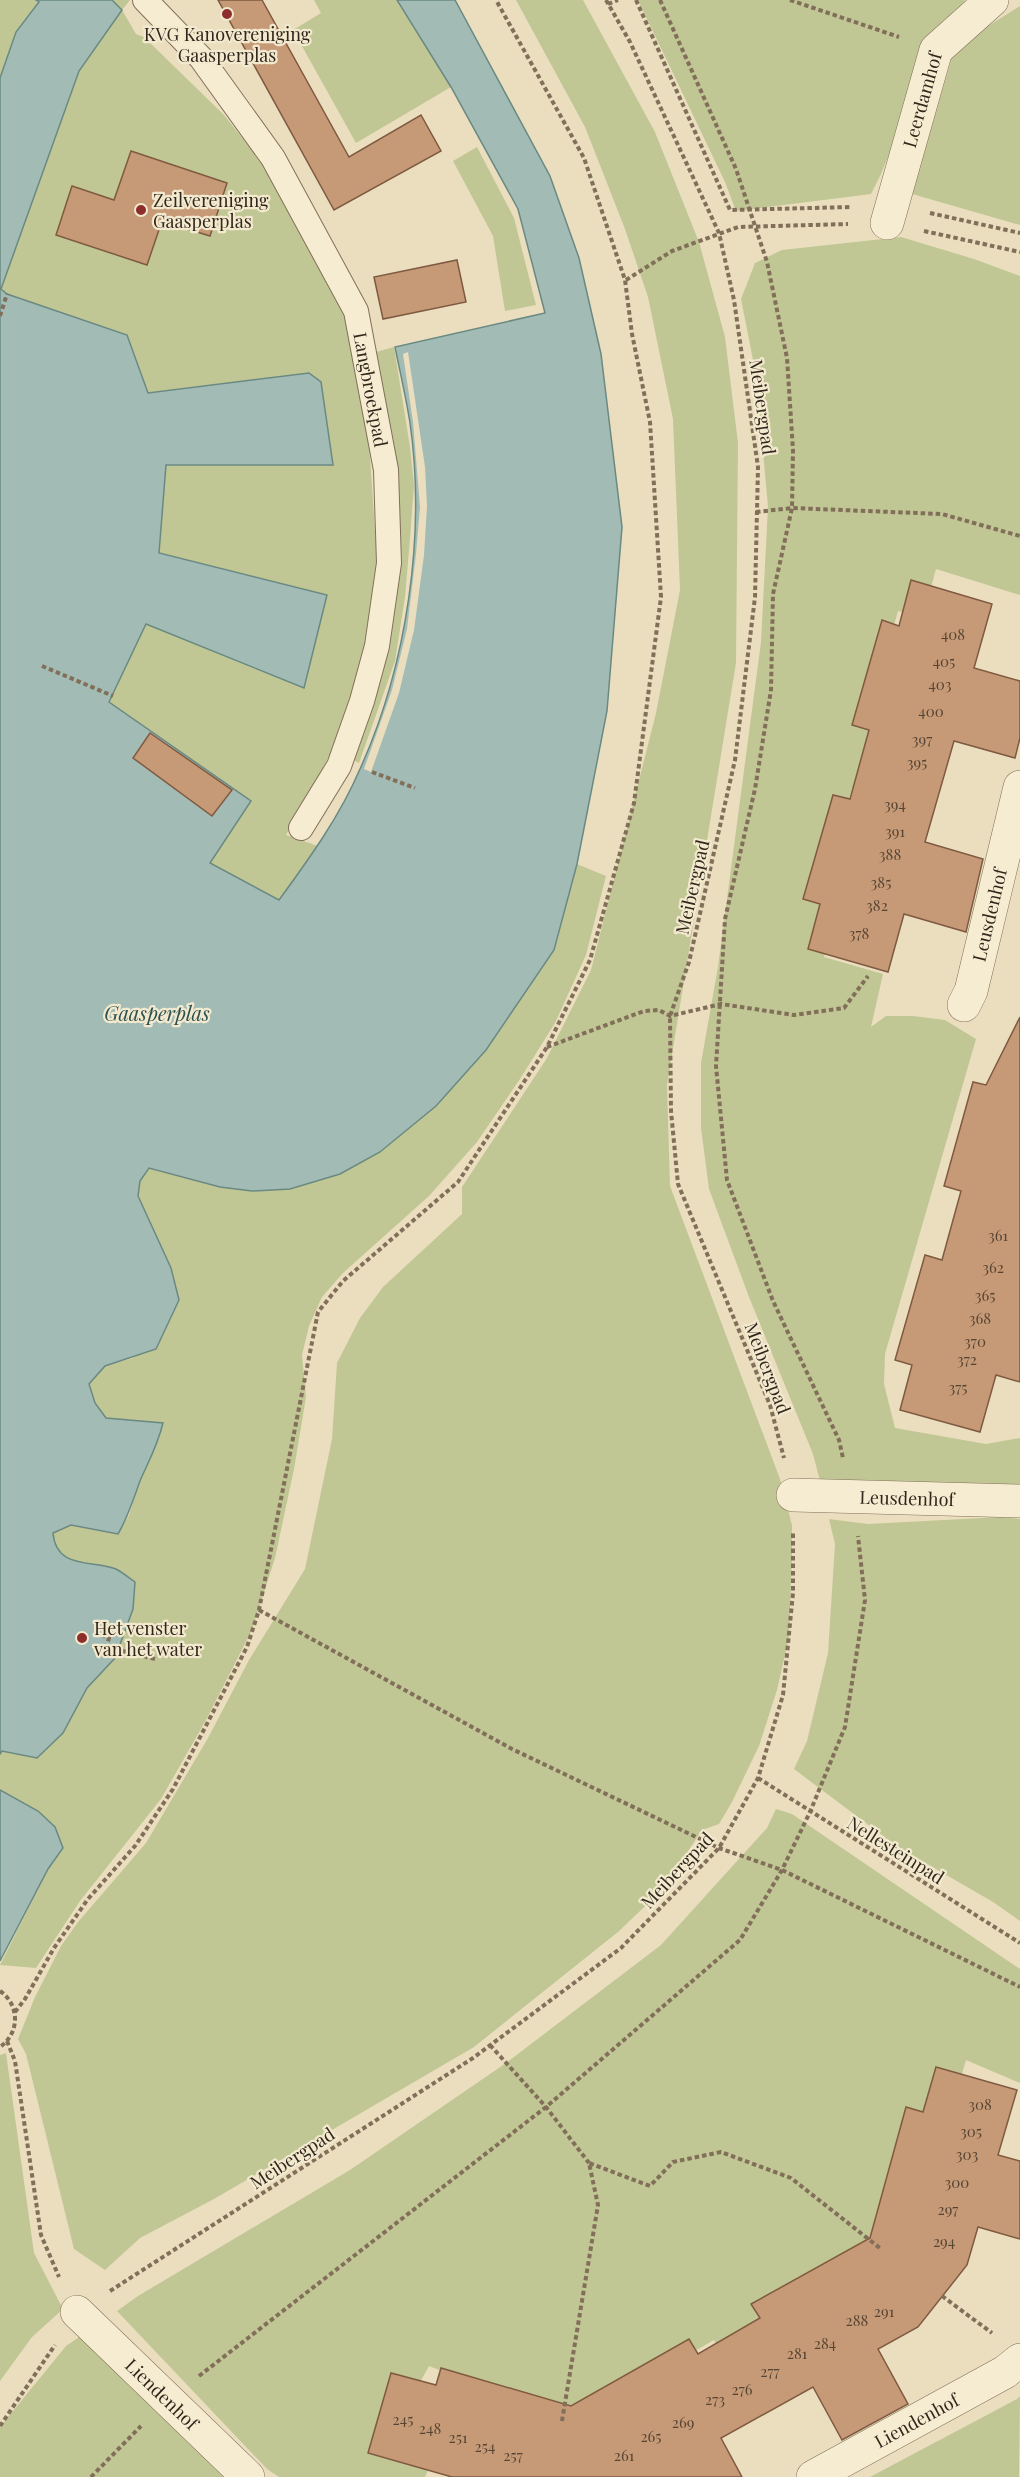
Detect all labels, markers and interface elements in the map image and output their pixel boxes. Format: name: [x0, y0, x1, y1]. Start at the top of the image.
marker: KVG Kanovereniging Gaasperplas: [220, 7, 234, 21]
place label: KVG Kanovereniging Gaasperplas: [144, 22, 311, 67]
street label: Leerdamhof: [897, 47, 947, 150]
place label: Zeilvereniging Gaasperplas: [153, 188, 269, 233]
marker: Zeilvereniging Gaasperplas: [134, 203, 148, 217]
street label: Langbroekpad: [348, 330, 394, 450]
street label: Meibergpad: [744, 358, 782, 457]
house number: 408: [941, 624, 965, 644]
house number: 405: [933, 651, 955, 671]
house number: 403: [928, 674, 952, 694]
house number: 400: [918, 701, 944, 721]
house number: 397: [912, 729, 932, 749]
house number: 395: [907, 752, 927, 772]
house number: 394: [884, 794, 906, 814]
house number: 391: [885, 821, 905, 841]
street label: Meibergpad: [669, 837, 715, 937]
house number: 388: [879, 844, 901, 864]
street label: Leusdenhof: [967, 864, 1013, 964]
house number: 385: [871, 872, 891, 892]
house number: 382: [866, 895, 888, 915]
house number: 378: [849, 923, 870, 943]
water label: Gaasperplas: [104, 999, 210, 1026]
house number: 361: [988, 1225, 1008, 1245]
house number: 362: [982, 1257, 1004, 1277]
house number: 365: [975, 1285, 995, 1305]
house number: 368: [969, 1308, 991, 1328]
street label: Meibergpad: [740, 1319, 797, 1418]
house number: 370: [964, 1331, 986, 1351]
house number: 372: [957, 1349, 977, 1369]
house number: 375: [948, 1377, 968, 1397]
street label: Leusdenhof: [859, 1485, 957, 1511]
place label: Het venster van het water: [93, 1616, 202, 1661]
marker: Het venster van het water: [75, 1631, 89, 1645]
street label: Nellesteinpad: [843, 1811, 950, 1890]
street label: Meibergpad: [635, 1826, 719, 1913]
house number: 308: [968, 2094, 992, 2114]
street label: Meibergpad: [245, 2121, 339, 2194]
house number: 305: [960, 2121, 982, 2141]
house number: 303: [956, 2144, 978, 2164]
house number: 300: [945, 2172, 969, 2192]
house number: 297: [938, 2199, 958, 2219]
house number: 294: [933, 2231, 955, 2251]
house number: 291: [874, 2301, 895, 2321]
house number: 288: [846, 2310, 869, 2330]
house number: 284: [814, 2333, 836, 2353]
house number: 281: [787, 2343, 808, 2363]
street label: Liendenhof: [120, 2353, 205, 2436]
house number: 277: [760, 2361, 780, 2381]
house number: 276: [731, 2379, 753, 2399]
street label: Liendenhof: [870, 2387, 965, 2453]
house number: 273: [705, 2389, 725, 2409]
house number: 245: [393, 2409, 413, 2429]
house number: 269: [672, 2412, 694, 2432]
house number: 248: [419, 2418, 441, 2438]
house number: 265: [640, 2426, 662, 2446]
house number: 251: [449, 2427, 468, 2447]
house number: 254: [475, 2436, 495, 2456]
house number: 257: [503, 2445, 523, 2465]
house number: 261: [614, 2445, 635, 2465]

